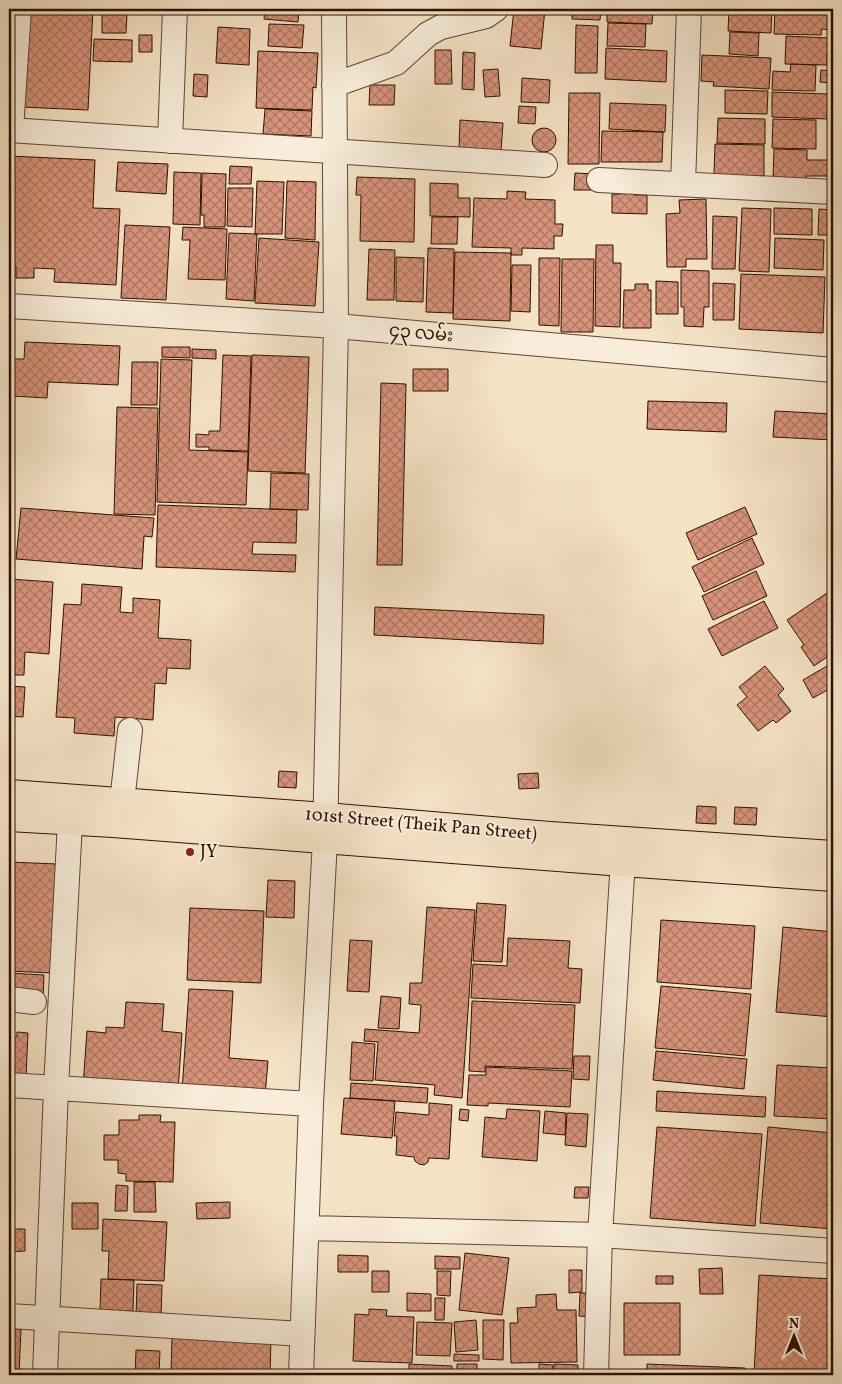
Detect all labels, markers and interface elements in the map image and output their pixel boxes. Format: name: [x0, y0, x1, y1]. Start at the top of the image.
street label: ၄၃ လမ်း: [388, 317, 454, 350]
street label: 101st Street (Theik Pan Street): [304, 802, 538, 848]
place label: JY: [200, 840, 217, 865]
marker: JY: [184, 846, 196, 858]
north arrow: [770, 1312, 820, 1362]
text: N: [789, 1315, 799, 1334]

